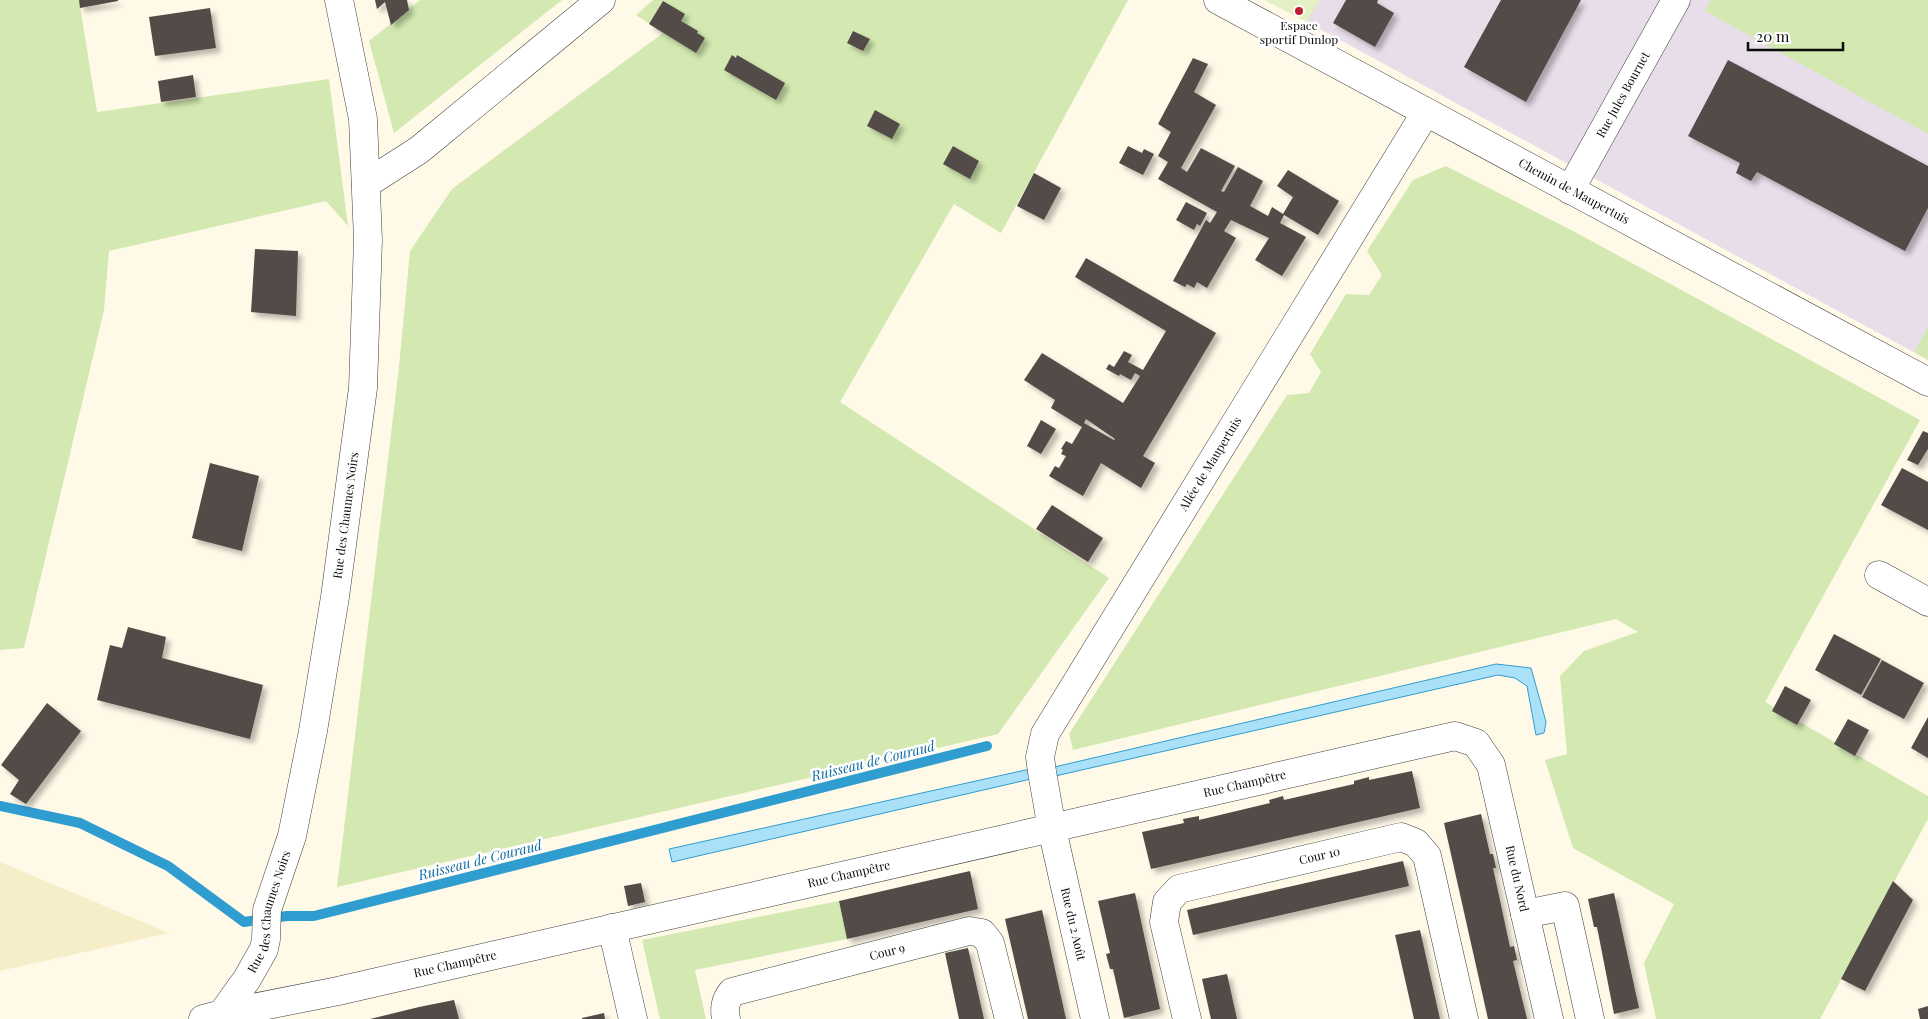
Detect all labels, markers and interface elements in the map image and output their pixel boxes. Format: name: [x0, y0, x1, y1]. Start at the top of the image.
marker: Espace sportif Dunlop: [1293, 5, 1305, 17]
place label: Espace sportif Dunlop: [1260, 17, 1338, 47]
scale bar: [1748, 20, 1843, 52]
text: 20 m: [1756, 26, 1790, 46]
street label: Rue Jules Bournet: [1592, 48, 1653, 140]
street label: Chemin de Maupertuis: [1516, 154, 1633, 227]
street label: Allée de Maupertuis: [1174, 413, 1244, 514]
street label: Rue des Chaumes Noirs: [329, 451, 361, 580]
water label: Ruisseau de Couraud: [808, 736, 937, 785]
street label: Rue Champêtre: [1202, 766, 1287, 800]
water label: Ruisseau de Couraud: [415, 835, 544, 884]
street label: Cour 10: [1297, 843, 1341, 868]
street label: Rue du Nord: [1503, 844, 1533, 913]
street label: Rue des Chaumes Noirs: [243, 848, 294, 975]
street label: Rue Champêtre: [806, 856, 892, 891]
street label: Rue du 2 Août: [1058, 886, 1090, 963]
street label: Cour 9: [868, 939, 906, 963]
street label: Rue Champêtre: [412, 946, 498, 980]

